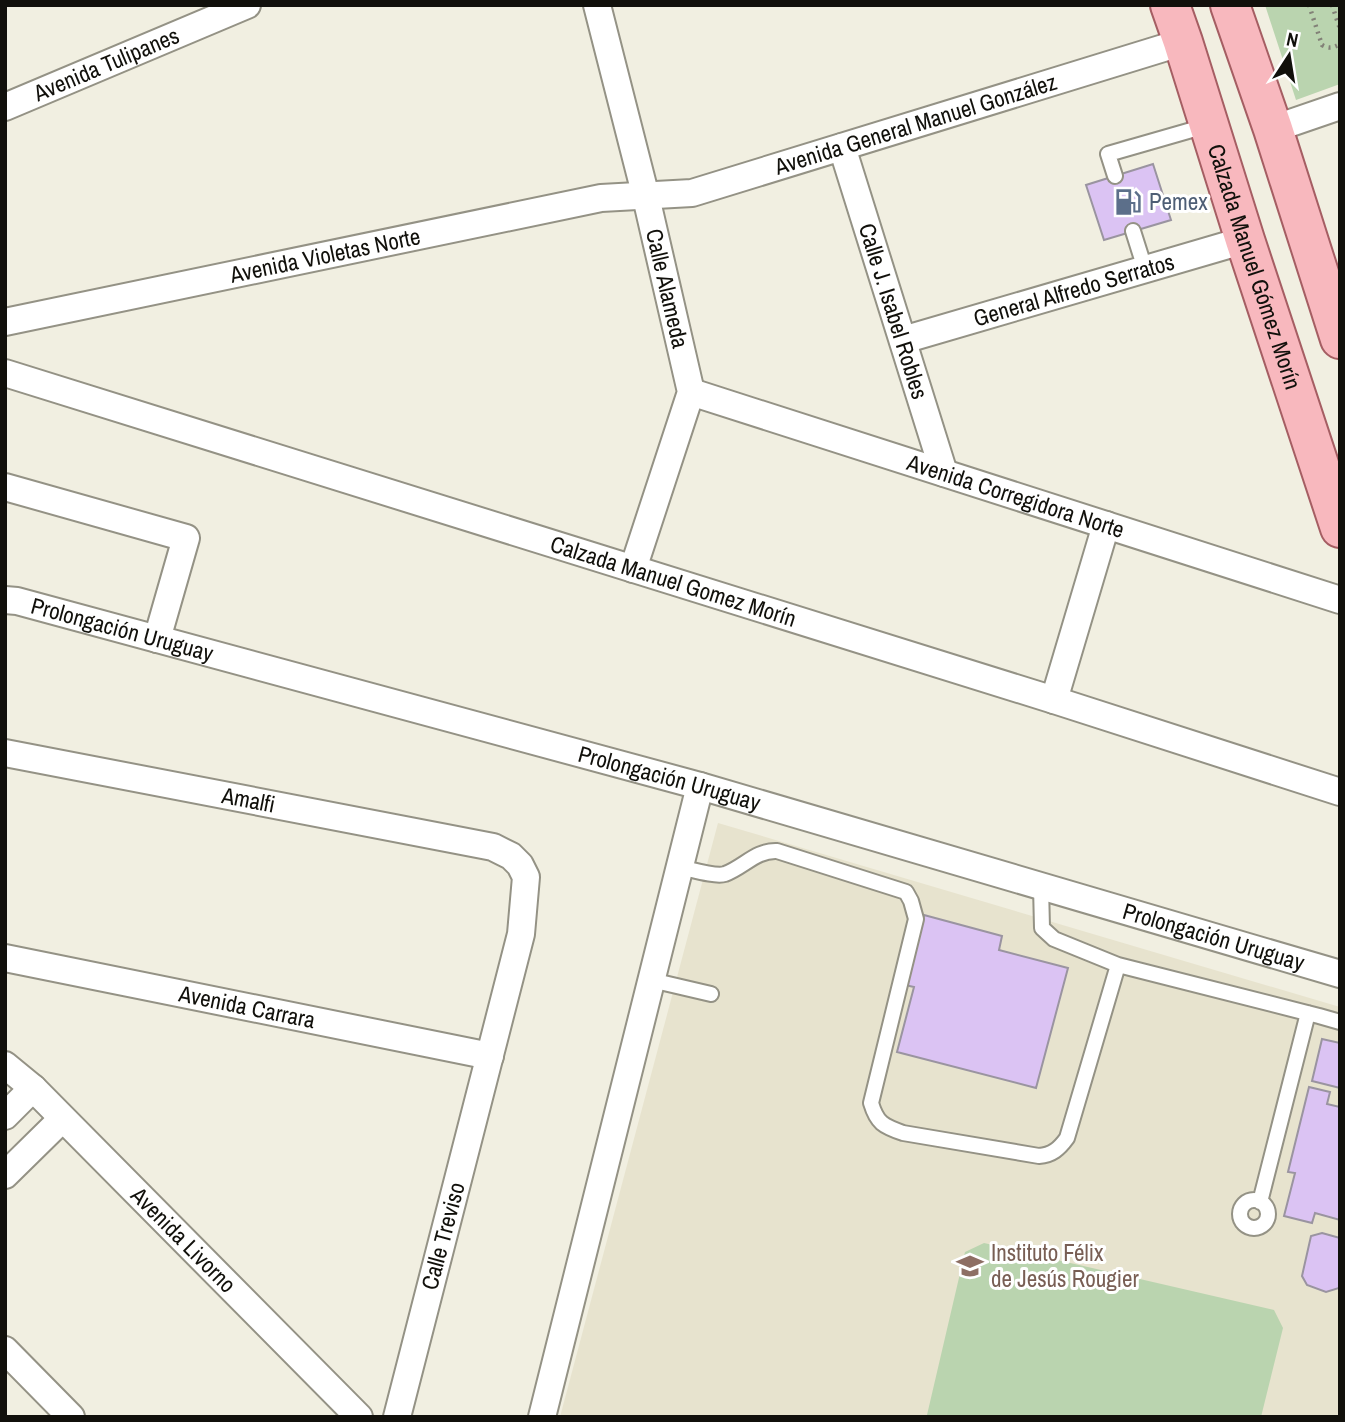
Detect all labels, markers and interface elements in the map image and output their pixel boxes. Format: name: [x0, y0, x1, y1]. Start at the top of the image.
street label: Avenida Tulipanes: [28, 19, 184, 109]
north arrow: [1254, 21, 1324, 91]
text: N: [1284, 25, 1301, 53]
street label: Avenida General Manuel González: [770, 66, 1060, 182]
street label: Calzada Manuel Gómez Morín: [1201, 140, 1309, 393]
place label: Pemex: [1149, 186, 1208, 217]
fuel station icon: Pemex: [1113, 187, 1143, 217]
street label: Calle J. Isabel Robles: [852, 219, 936, 403]
street label: Avenida Violetas Norte: [226, 220, 423, 290]
street label: Calle Alameda: [639, 226, 696, 352]
street label: General Alfredo Serratos: [970, 246, 1178, 334]
street label: Avenida Corregidora Norte: [902, 446, 1128, 545]
street label: Calzada Manuel Gomez Morín: [547, 528, 800, 634]
street label: Prolongación Uruguay: [28, 589, 218, 669]
street label: Prolongación Uruguay: [575, 738, 765, 818]
street label: Amalfi: [218, 779, 278, 820]
street label: Prolongación Uruguay: [1119, 895, 1309, 978]
street label: Avenida Carrara: [175, 977, 318, 1035]
street label: Avenida Livorno: [124, 1179, 243, 1299]
street label: Calle Treviso: [413, 1179, 472, 1293]
place label: Instituto Félix de Jesús Rougier: [991, 1237, 1140, 1294]
school or university icon: Instituto Félix de Jesús Rougier: [955, 1251, 985, 1281]

